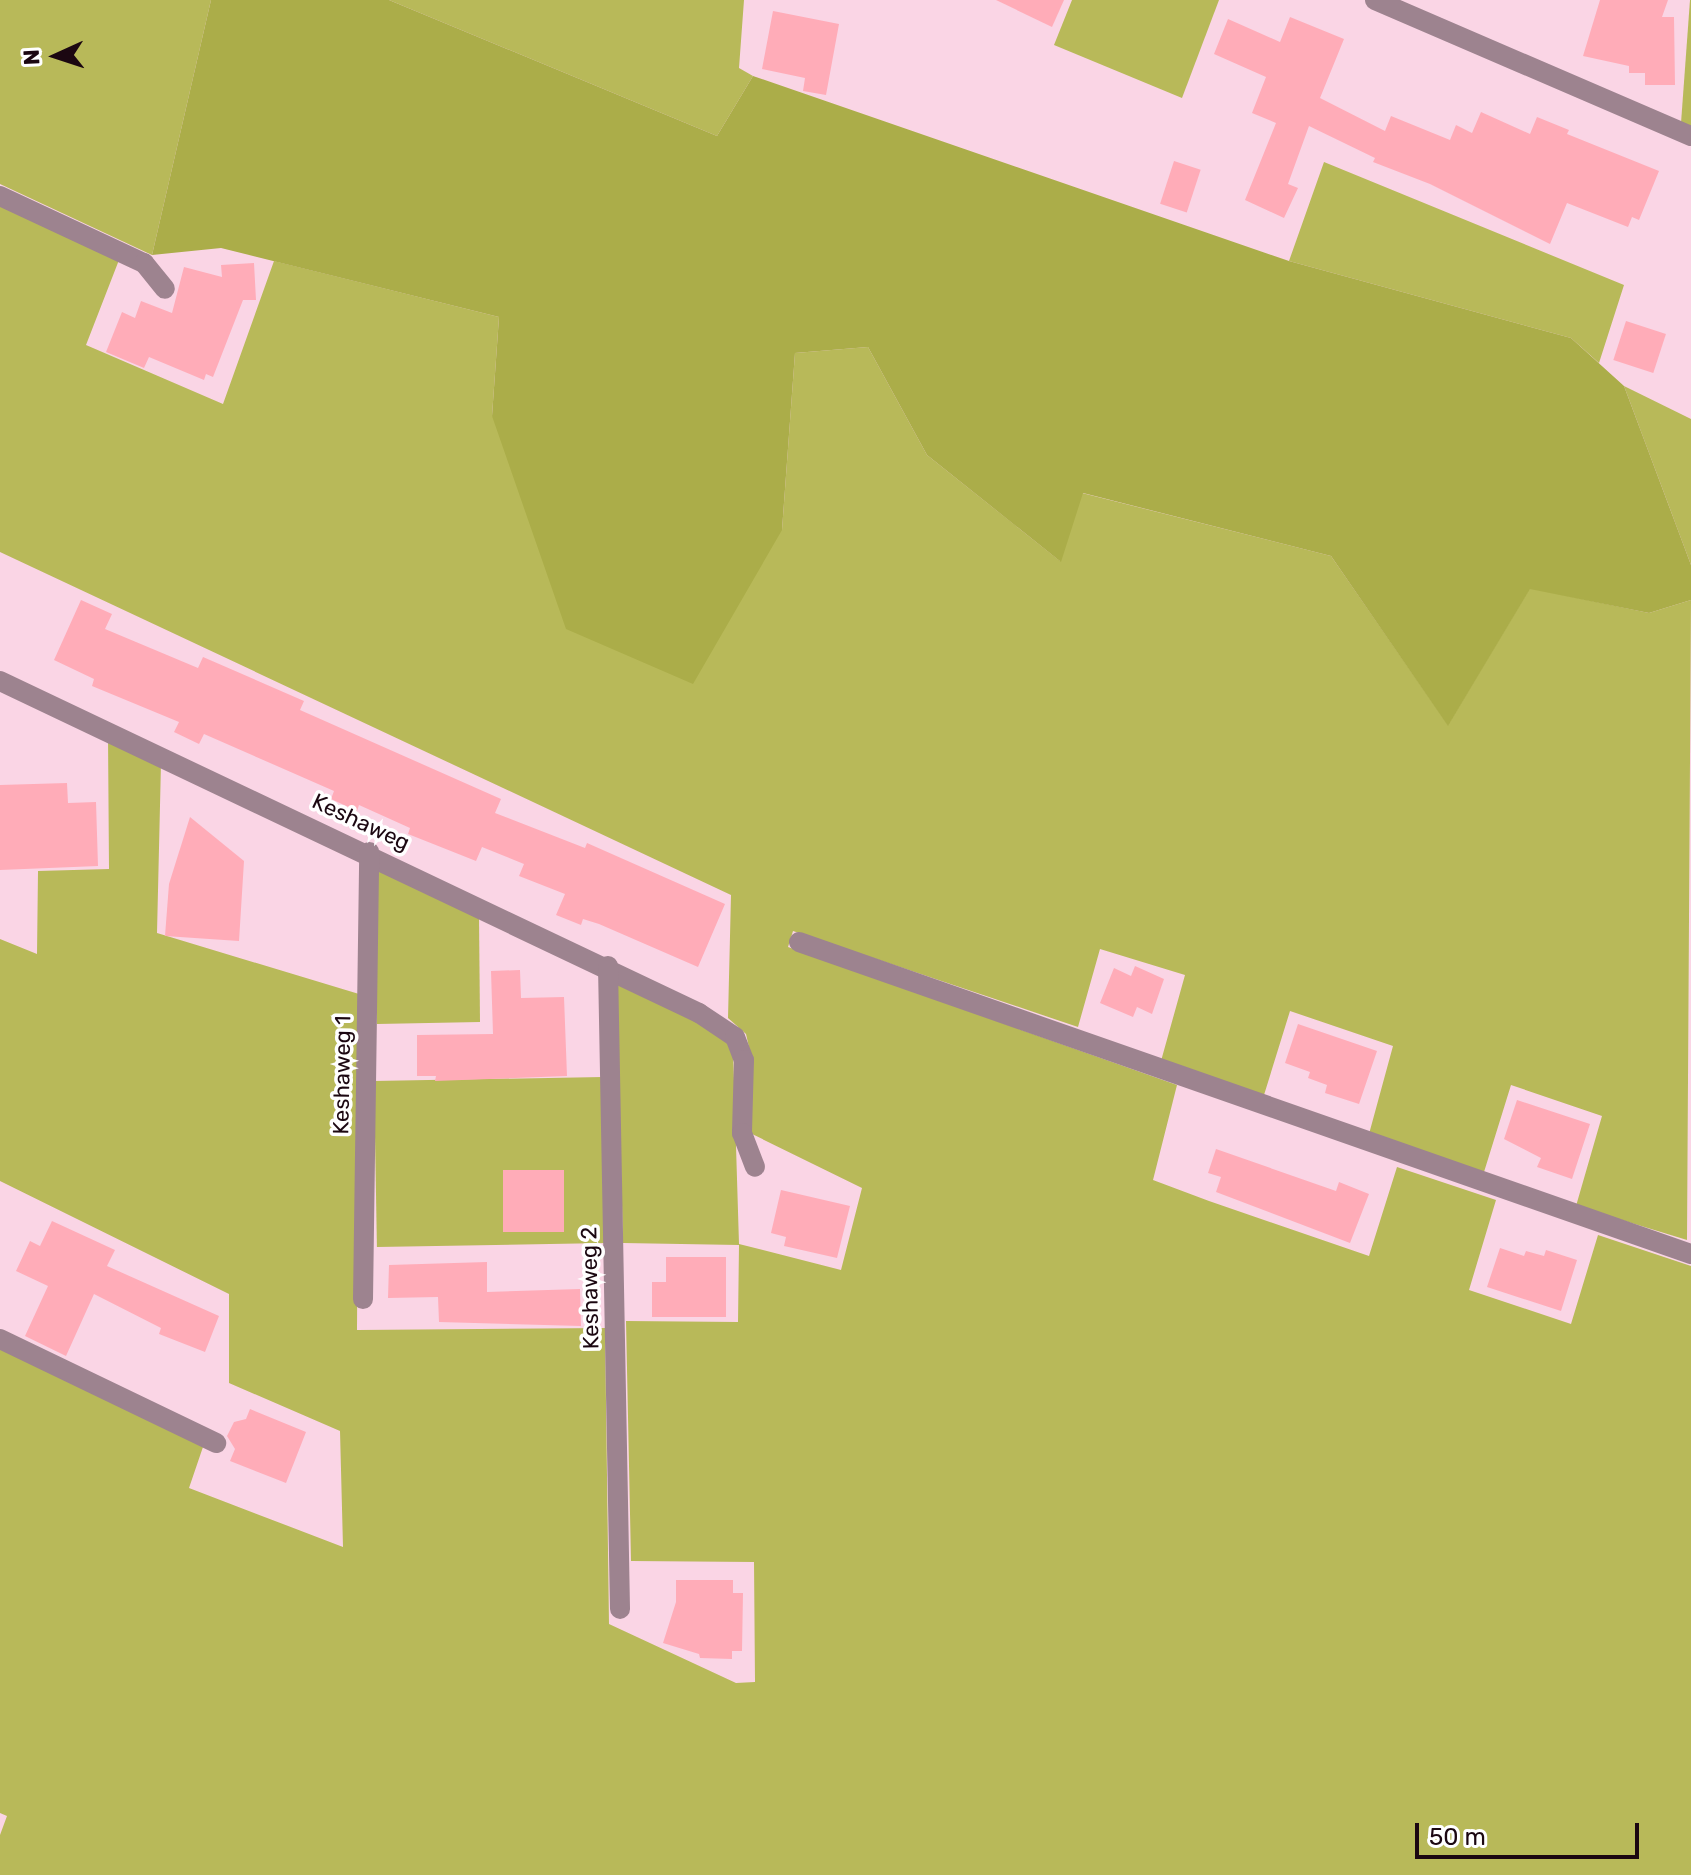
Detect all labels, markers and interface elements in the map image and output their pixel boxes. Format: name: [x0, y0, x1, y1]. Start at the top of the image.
north arrow: [16, 16, 96, 96]
text: N: [18, 49, 45, 66]
street label: Keshaweg: [308, 788, 414, 856]
street label: Keshaweg 1: [328, 1015, 356, 1135]
street label: Keshaweg 2: [576, 1226, 604, 1350]
scale bar: [1419, 1807, 1643, 1857]
text: 50 m: [1429, 1823, 1486, 1851]

